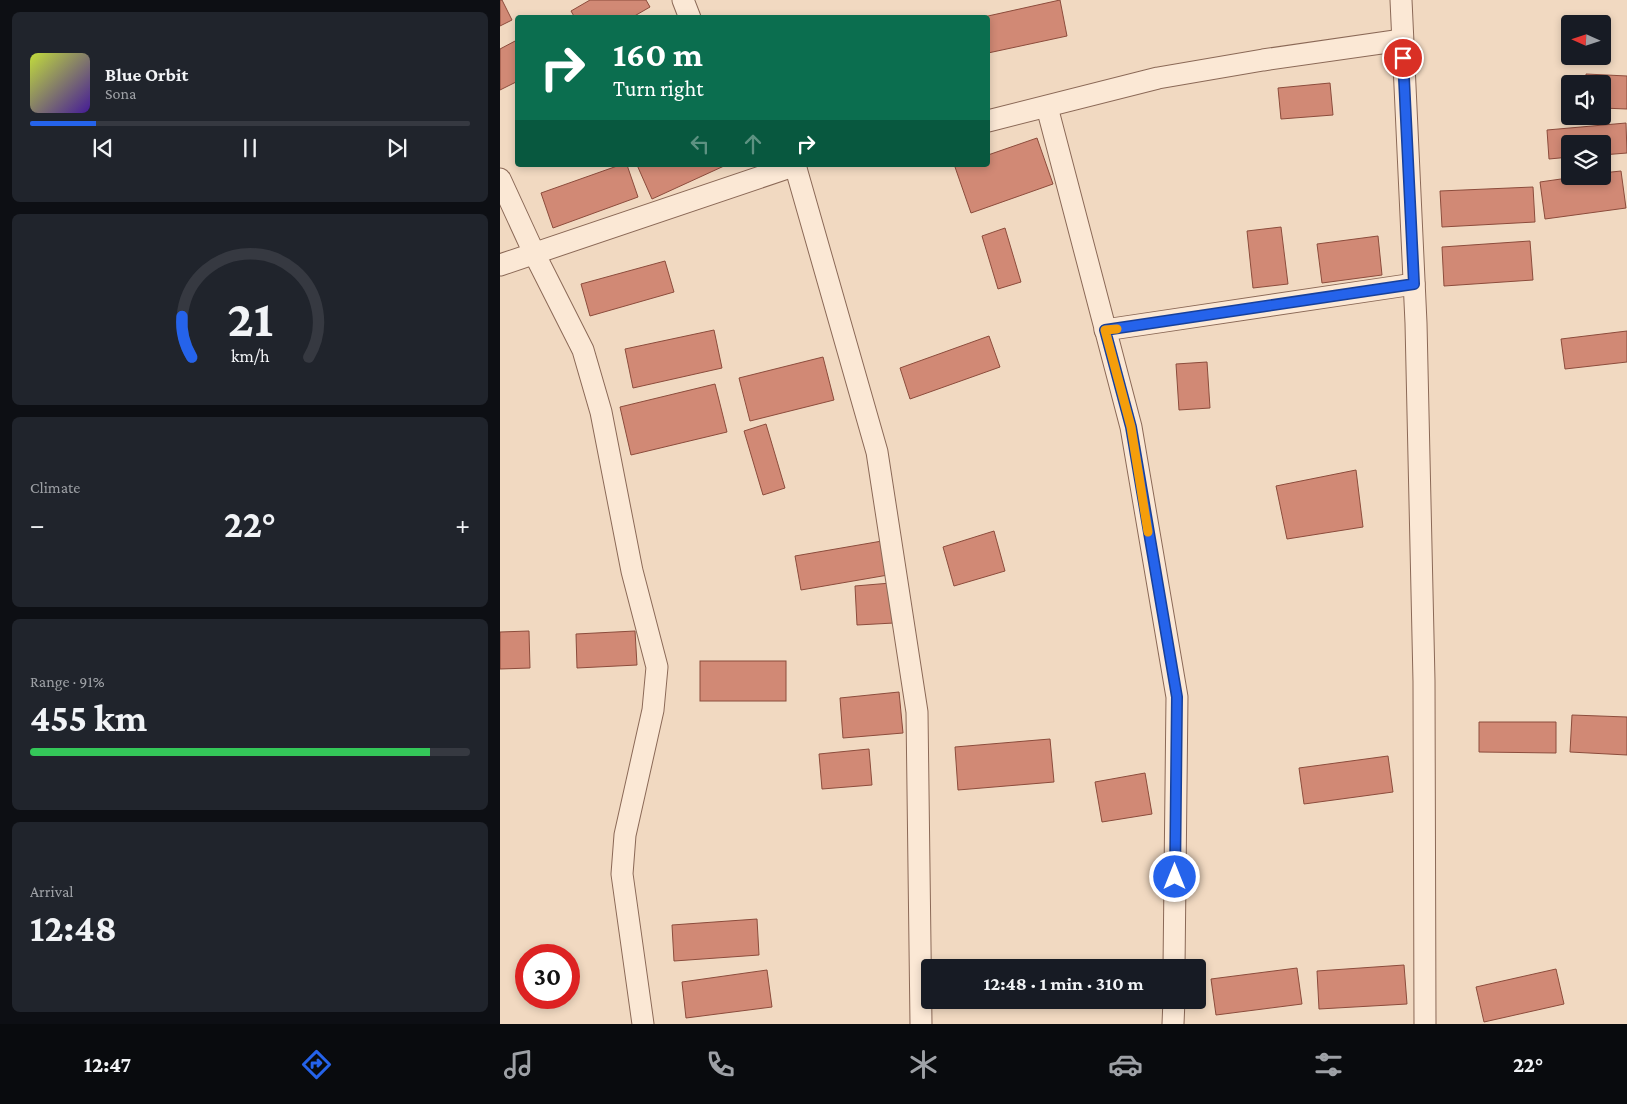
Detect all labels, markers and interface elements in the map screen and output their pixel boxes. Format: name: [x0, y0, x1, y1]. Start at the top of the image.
north arrow: [1561, 15, 1611, 65]
map controls: [1561, 15, 1611, 185]
icon: right: [530, 35, 595, 100]
text: 160 m: [613, 35, 703, 74]
pin: [1382, 37, 1424, 79]
icon: arrive: [1389, 44, 1417, 72]
text: Blue Orbit: [105, 64, 188, 85]
button: sound: [1561, 75, 1611, 125]
text: Turn right: [613, 76, 704, 101]
text: Sona: [105, 85, 136, 102]
icon: left: [686, 130, 714, 158]
icon: ahead: [739, 130, 767, 158]
icon: right: [792, 130, 820, 158]
icon: previous: [89, 134, 117, 162]
icon: pause: [236, 134, 264, 162]
icon: next: [383, 134, 411, 162]
button: layers: [1561, 135, 1611, 185]
text: 21: [227, 289, 273, 347]
text: km/h: [231, 346, 270, 366]
text: Climate: [30, 479, 80, 496]
text: 22°: [224, 503, 276, 545]
text: −: [30, 509, 45, 540]
text: +: [455, 509, 470, 540]
text: Range · 91%: [30, 673, 105, 690]
text: 455 km: [30, 697, 147, 739]
position arrow: [1148, 850, 1200, 902]
text: Arrival: [30, 883, 74, 900]
text: 12:48: [30, 907, 117, 949]
speed limit sign: 30: [515, 944, 580, 1009]
text: 12:48 · 1 min · 310 m: [984, 973, 1144, 994]
icon: directions: [299, 1047, 334, 1082]
icon: music: [501, 1047, 536, 1082]
icon: phone: [703, 1047, 738, 1082]
icon: climate: [906, 1047, 941, 1082]
icon: car: [1108, 1047, 1143, 1082]
icon: filters: [1311, 1047, 1346, 1082]
text: 12:47: [84, 1052, 131, 1077]
text: 22°: [1513, 1052, 1543, 1077]

